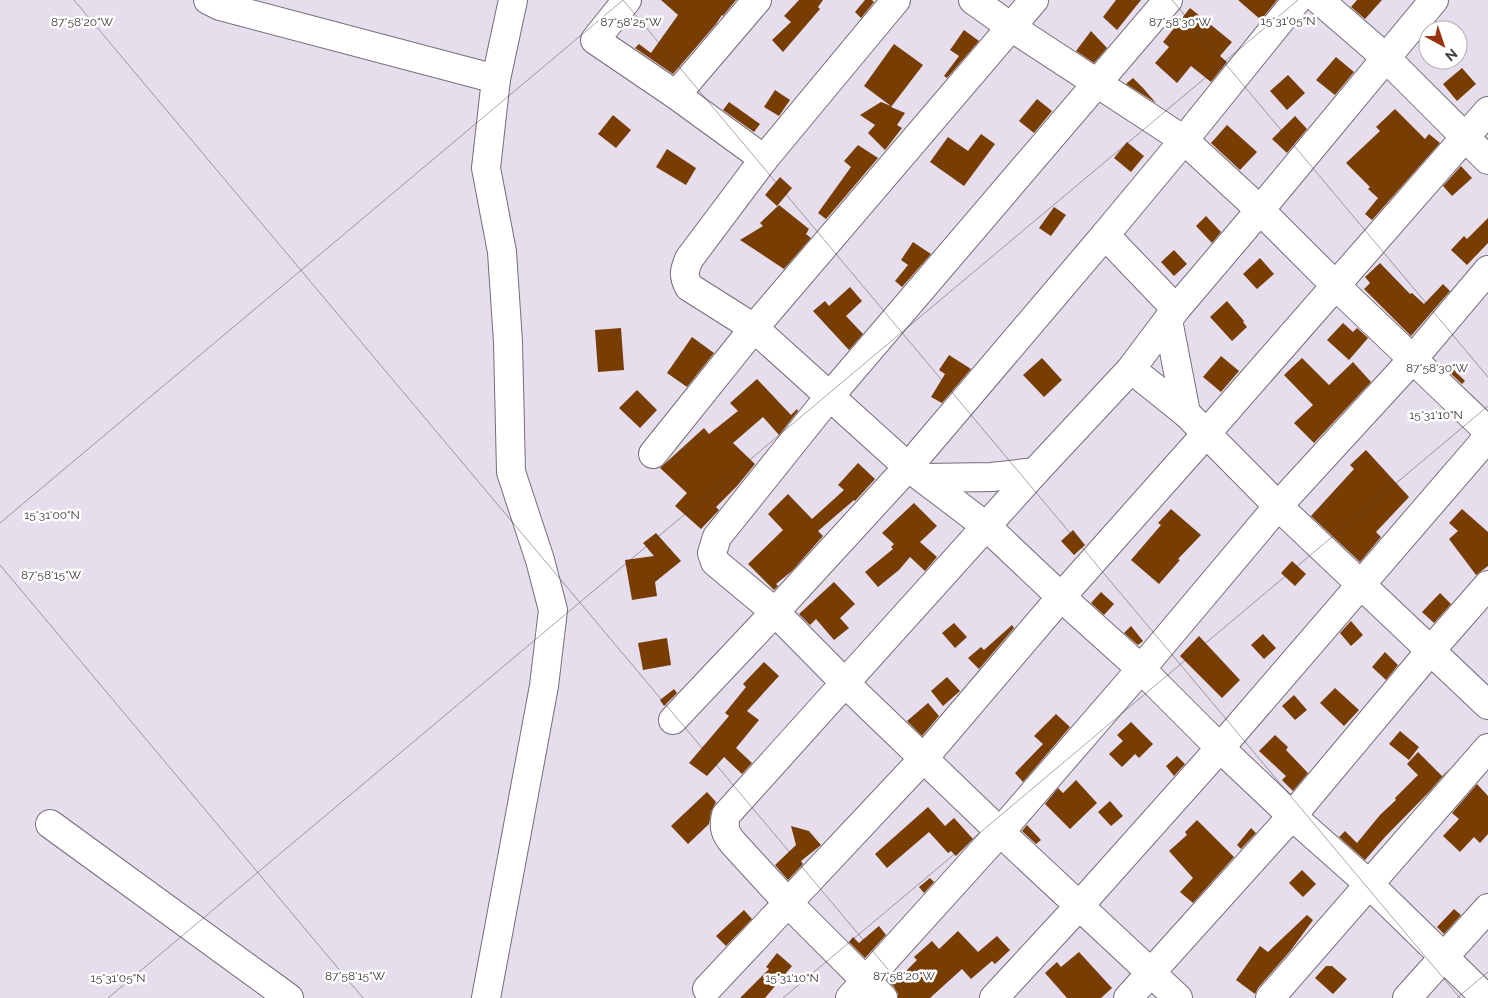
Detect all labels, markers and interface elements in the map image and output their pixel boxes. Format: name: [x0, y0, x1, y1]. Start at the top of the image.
text: 15°31'05"N: [1261, 14, 1315, 28]
text: 87°58'20"W: [51, 15, 114, 29]
text: 87°58'25"W: [600, 15, 662, 29]
text: 87°58'30"W: [1149, 15, 1212, 29]
north arrow: [1418, 20, 1468, 70]
text: N: [1442, 45, 1461, 65]
text: 87°58'30"W: [1406, 361, 1469, 375]
text: 15°31'10"N: [1409, 408, 1463, 422]
text: 15°31'00"N: [24, 508, 80, 522]
text: 87°58'15"W: [21, 568, 82, 582]
text: 87°58'15"W: [325, 969, 386, 983]
text: 87°58'20"W: [873, 969, 936, 983]
text: 15°31'05"N: [91, 971, 145, 985]
text: 15°31'10"N: [765, 971, 819, 985]

